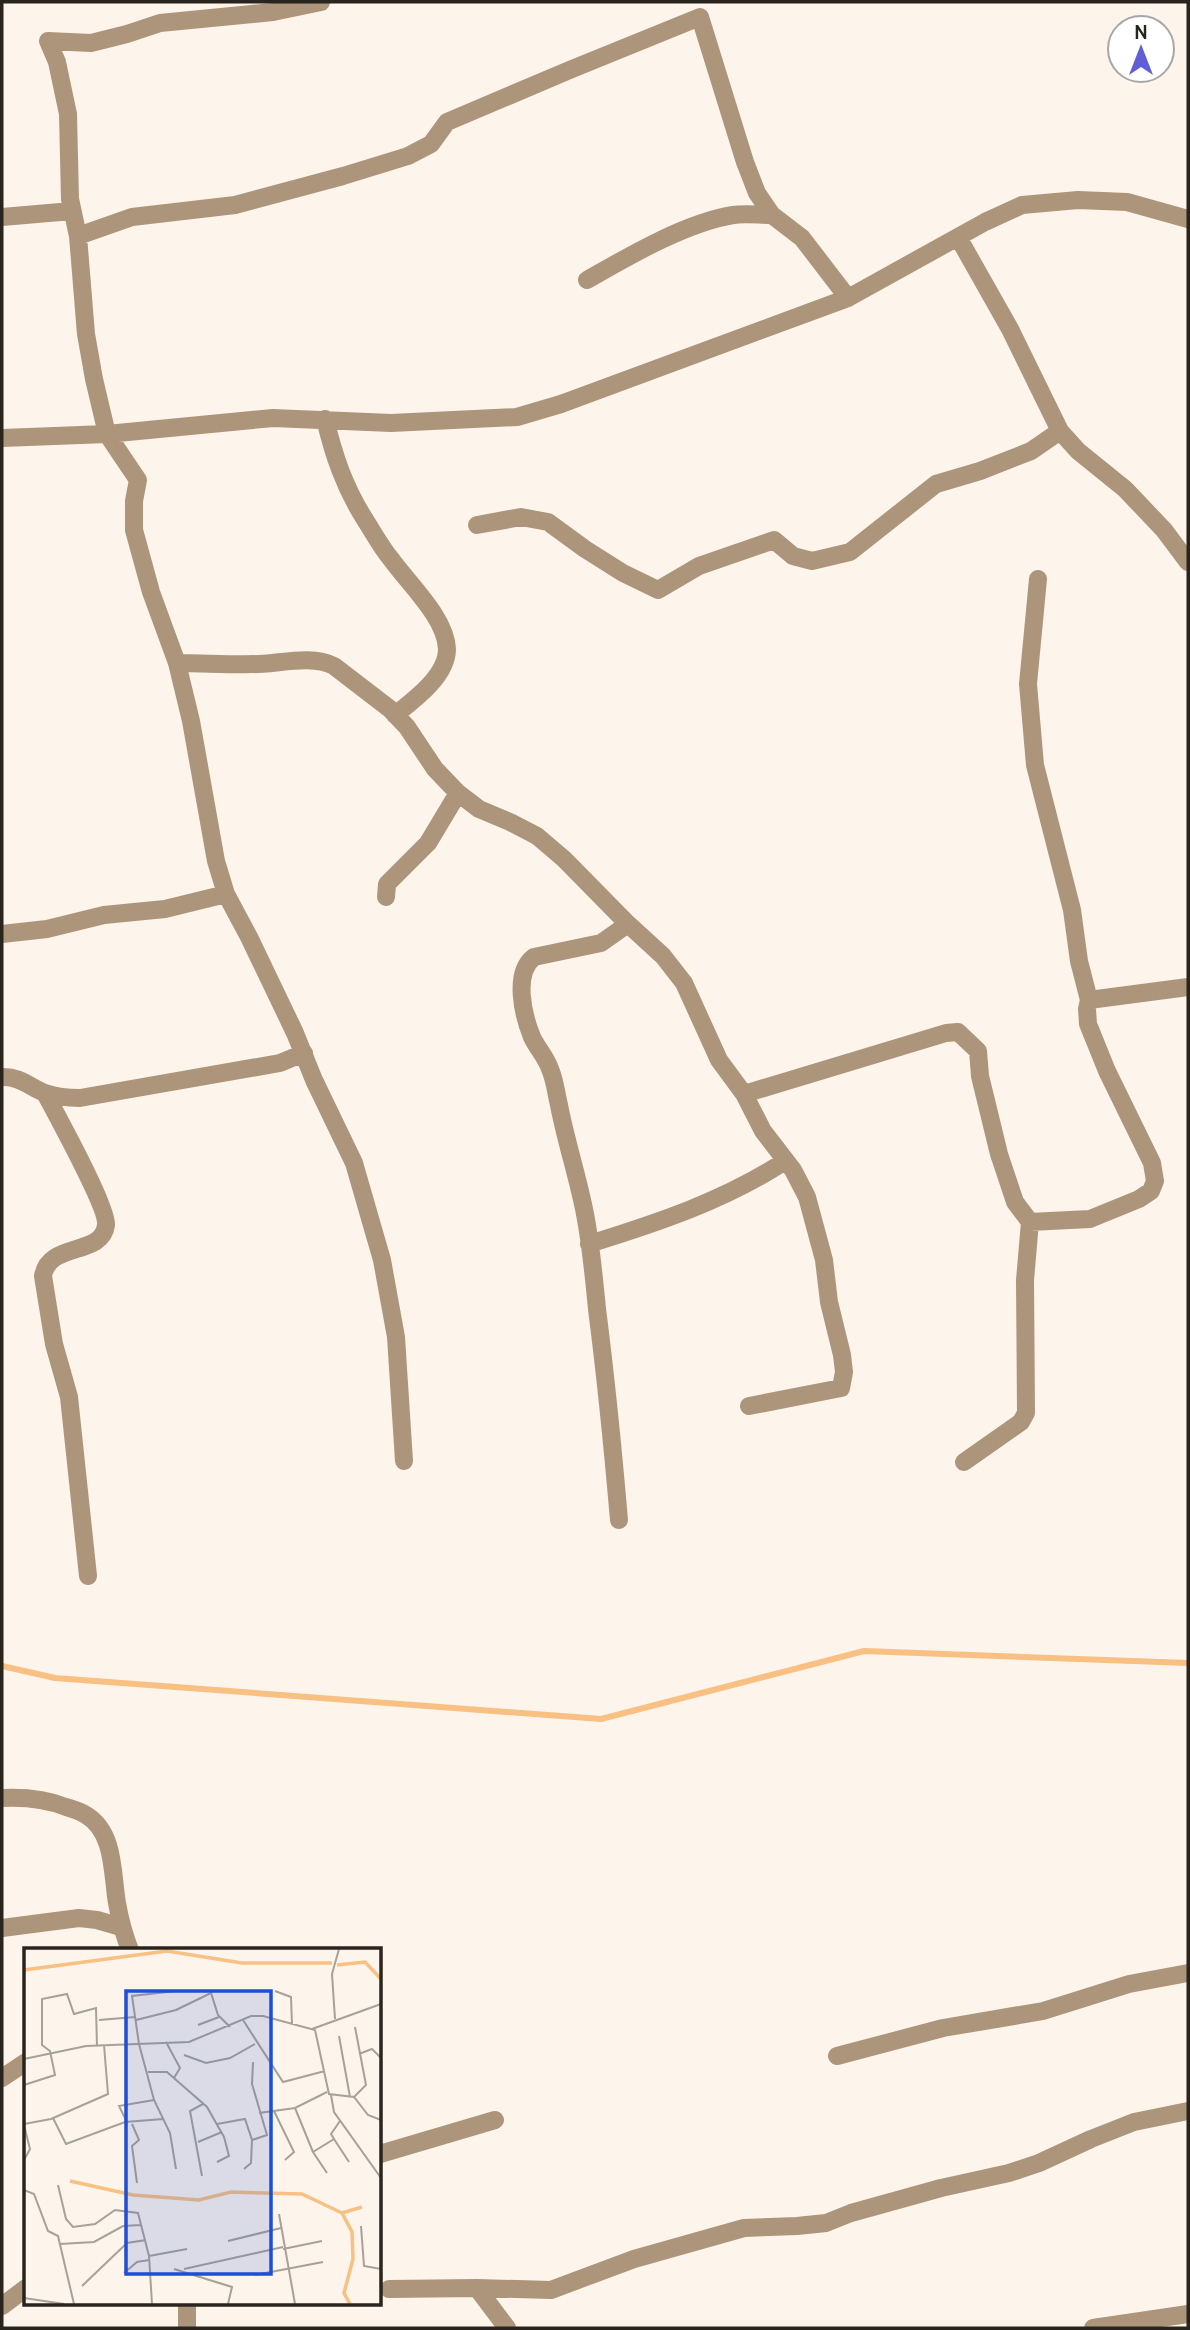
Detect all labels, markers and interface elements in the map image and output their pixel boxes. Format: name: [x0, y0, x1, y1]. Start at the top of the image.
north arrow: [1106, 14, 1176, 84]
text: N: [1134, 21, 1148, 44]
inset map: [24, 1948, 382, 2306]

